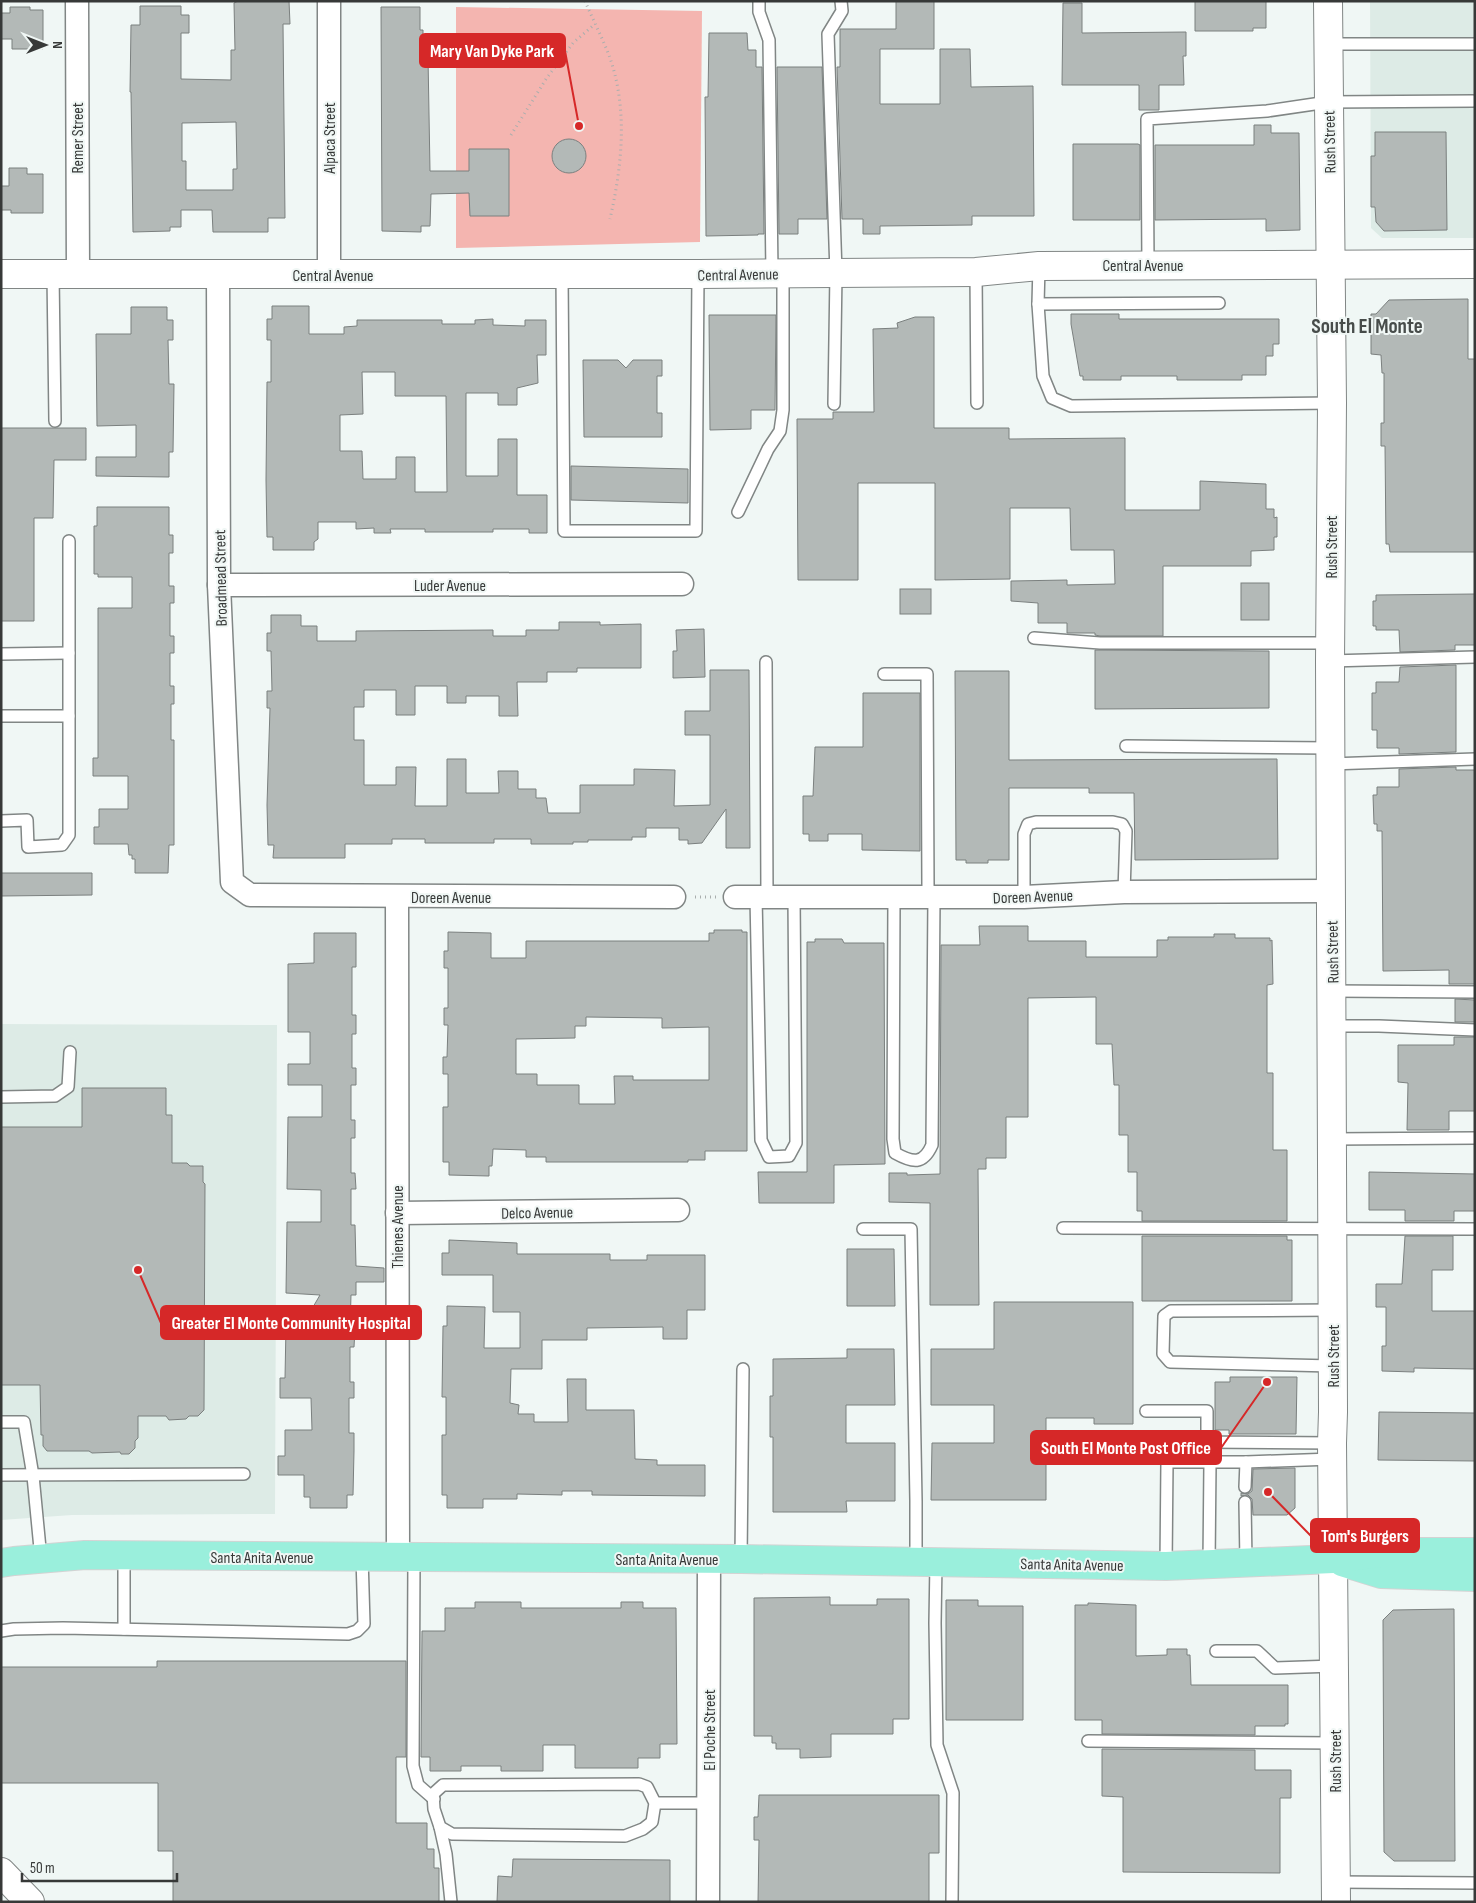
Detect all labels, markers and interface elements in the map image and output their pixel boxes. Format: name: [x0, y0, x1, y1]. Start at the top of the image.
north arrow: [20, 20, 70, 70]
callout: Mary Van Dyke Park: [420, 34, 565, 67]
text: N: [49, 41, 66, 49]
text: Mary Van Dyke Park: [430, 41, 554, 62]
street label: Remer Street: [69, 102, 88, 174]
street label: Alpaca Street: [321, 102, 340, 175]
street label: Rush Street: [1320, 110, 1341, 174]
street label: Central Avenue: [1102, 257, 1184, 276]
street label: Central Avenue: [697, 265, 779, 286]
street label: Central Avenue: [292, 267, 374, 286]
district label: South El Monte: [1311, 314, 1423, 339]
street label: Rush Street: [1323, 515, 1342, 578]
street label: Broadmead Street: [211, 529, 232, 627]
street label: Luder Avenue: [414, 577, 486, 596]
street label: Doreen Avenue: [993, 887, 1073, 908]
street label: Doreen Avenue: [411, 889, 491, 908]
street label: Rush Street: [1323, 920, 1344, 984]
street label: Thienes Avenue: [389, 1185, 408, 1269]
street label: Delco Avenue: [501, 1203, 573, 1224]
callout: Greater El Monte Community Hospital: [161, 1306, 421, 1339]
text: Greater El Monte Community Hospital: [171, 1313, 411, 1334]
street label: Rush Street: [1325, 1324, 1344, 1387]
callout: South El Monte Post Office: [1031, 1431, 1221, 1464]
text: South El Monte Post Office: [1041, 1438, 1211, 1459]
callout: Tom's Burgers: [1311, 1519, 1419, 1552]
text: Tom's Burgers: [1321, 1526, 1409, 1547]
street label: Santa Anita Avenue: [210, 1549, 314, 1568]
street label: Santa Anita Avenue: [615, 1551, 719, 1570]
street label: Santa Anita Avenue: [1020, 1555, 1124, 1576]
street label: El Poche Street: [701, 1689, 720, 1771]
street label: Rush Street: [1327, 1729, 1346, 1792]
scale bar: [22, 1850, 178, 1882]
text: 50 m: [30, 1859, 55, 1878]

